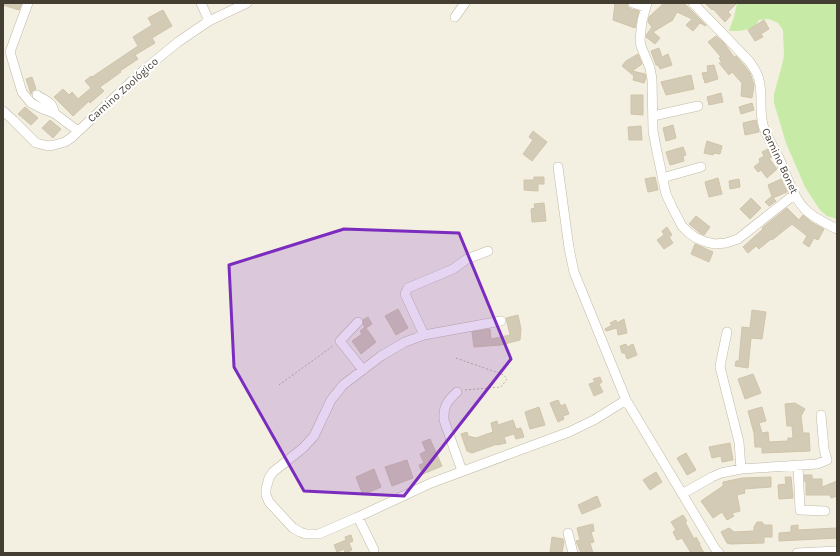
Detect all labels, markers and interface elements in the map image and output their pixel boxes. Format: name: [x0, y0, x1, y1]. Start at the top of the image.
street label: Camino Zoológico: [85, 55, 161, 125]
street label: Camino Bonet: [759, 126, 801, 196]

